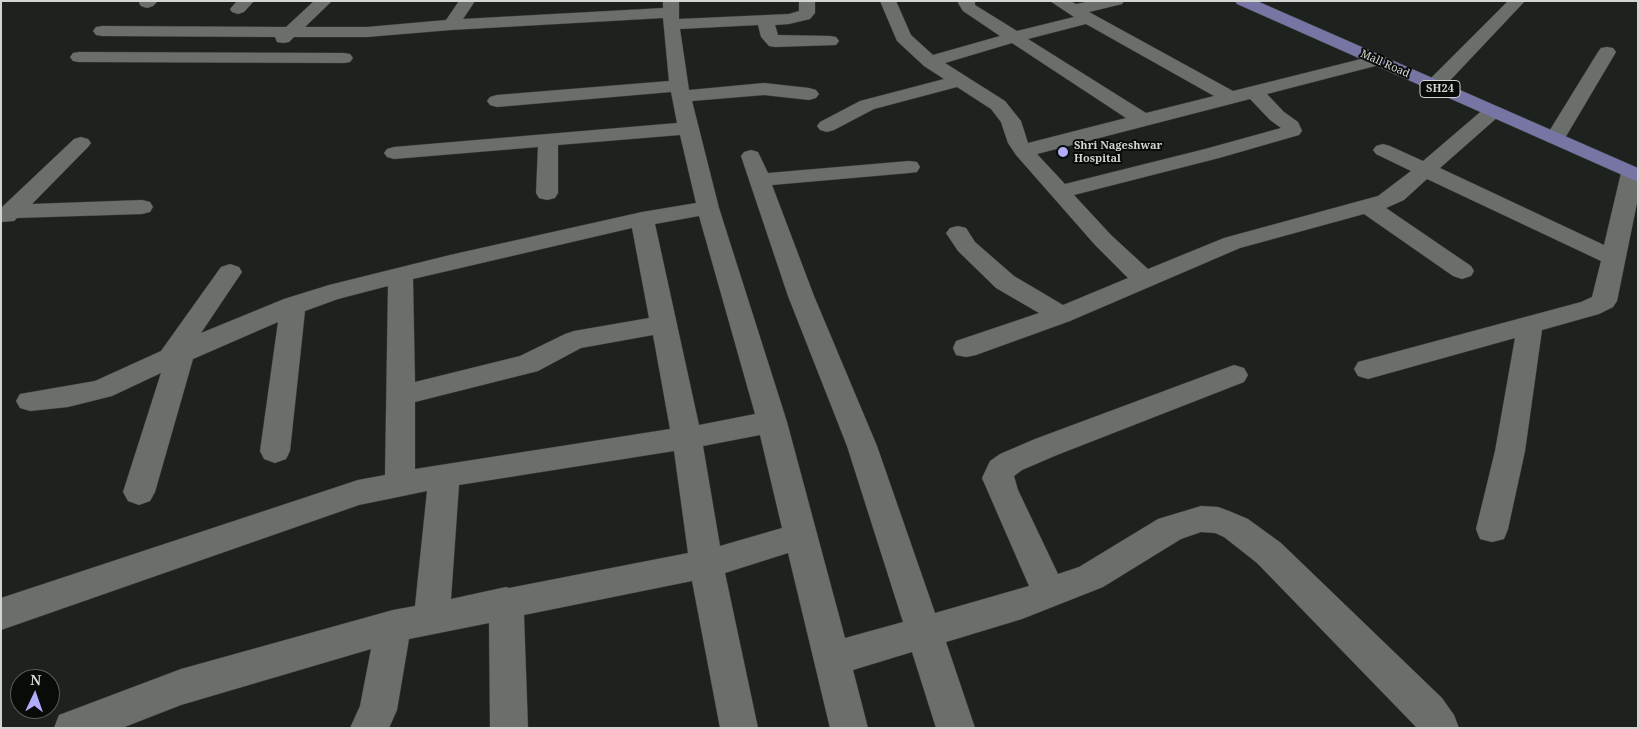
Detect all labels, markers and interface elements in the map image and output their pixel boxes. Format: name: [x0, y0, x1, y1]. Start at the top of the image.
street label: Mall Road: [1358, 47, 1412, 81]
road number: SH24: [1420, 80, 1460, 98]
place label: Shri Nageshwar Hospital: [1074, 139, 1162, 165]
marker: Shri Nageshwar Hospital: [1056, 145, 1070, 159]
north arrow: [10, 669, 60, 719]
text: N: [30, 670, 42, 689]

